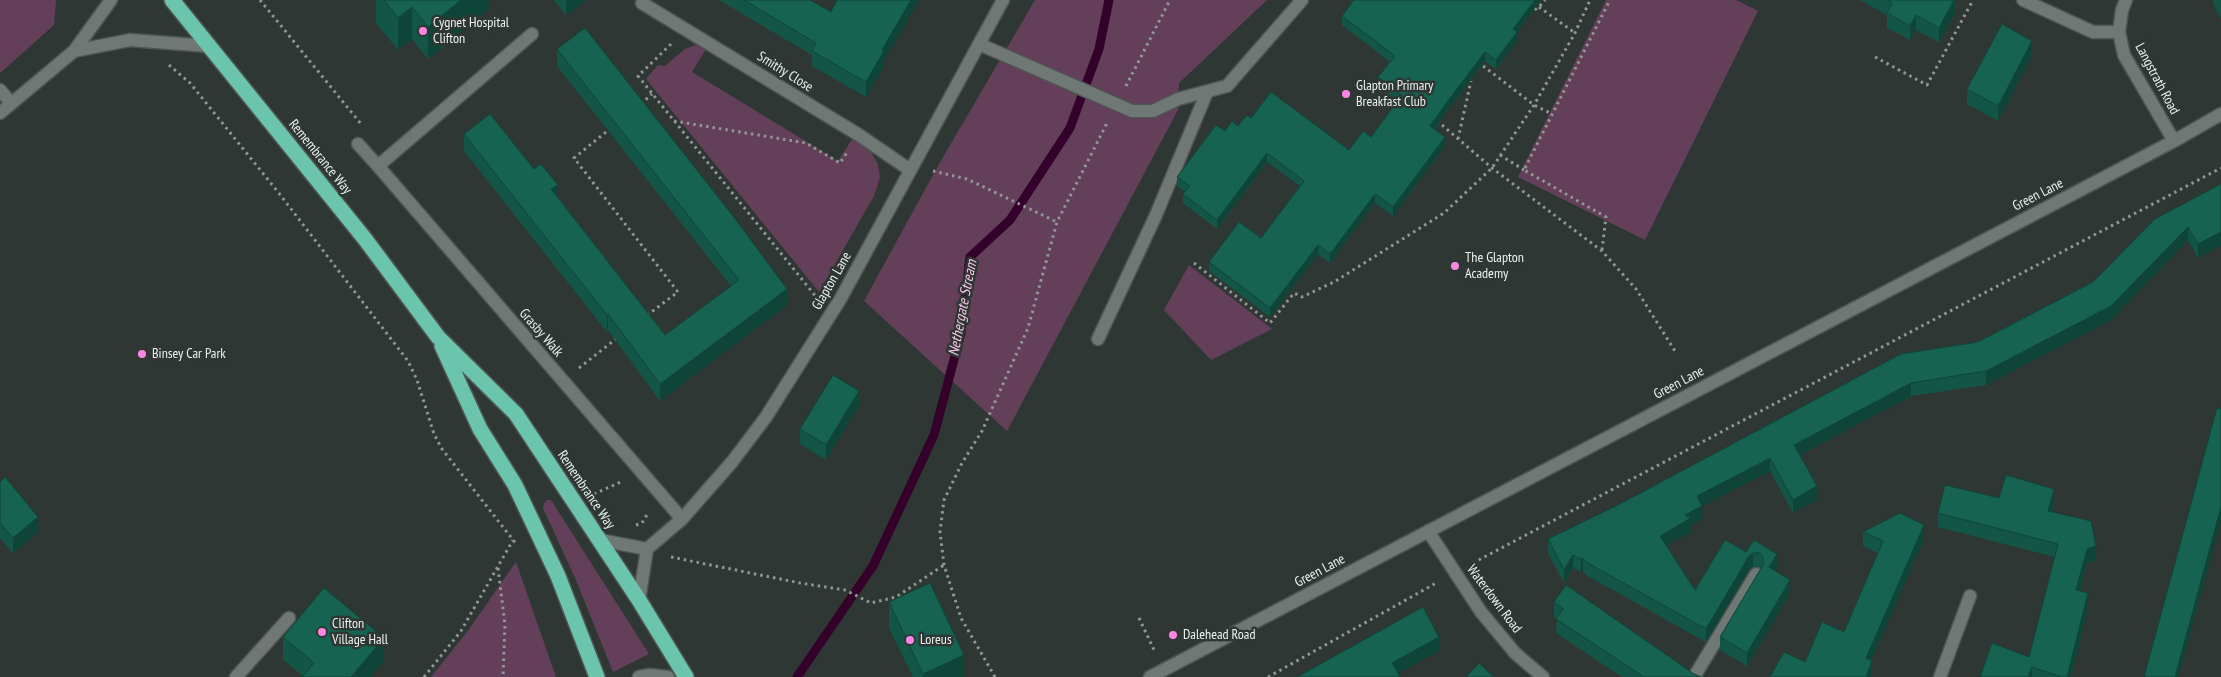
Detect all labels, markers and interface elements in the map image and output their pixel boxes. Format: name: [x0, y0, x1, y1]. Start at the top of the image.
place label: Cygnet Hospital Clifton: [433, 15, 509, 48]
marker: Cygnet Hospital Clifton: [417, 25, 429, 37]
street label: Langstrath Road: [2131, 40, 2183, 118]
street label: Smithy Close: [754, 48, 816, 96]
place label: Glapton Primary Breakfast Club: [1356, 78, 1433, 110]
marker: Glapton Primary Breakfast Club: [1340, 88, 1352, 100]
street label: Remembrance Way: [285, 116, 355, 198]
street label: Green Lane: [2010, 175, 2066, 215]
street label: Glapton Lane: [809, 249, 855, 313]
place label: The Glapton Academy: [1465, 250, 1524, 282]
water label: Nethergate Stream: [945, 258, 981, 358]
marker: The Glapton Academy: [1449, 260, 1461, 272]
street label: Grasby Walk: [515, 305, 567, 361]
place label: Binsey Car Park: [152, 346, 226, 362]
marker: Binsey Car Park: [136, 348, 148, 360]
street label: Green Lane: [1651, 363, 1707, 403]
street label: Remembrance Way: [554, 448, 618, 532]
street label: Green Lane: [1292, 551, 1348, 591]
street label: Waterdown Road: [1463, 562, 1525, 636]
place label: Clifton Village Hall: [332, 616, 388, 648]
marker: Clifton Village Hall: [316, 626, 328, 638]
place label: Dalehead Road: [1183, 627, 1255, 643]
marker: Dalehead Road: [1167, 629, 1179, 641]
place label: Loreus: [920, 632, 952, 648]
marker: Loreus: [904, 634, 916, 646]

